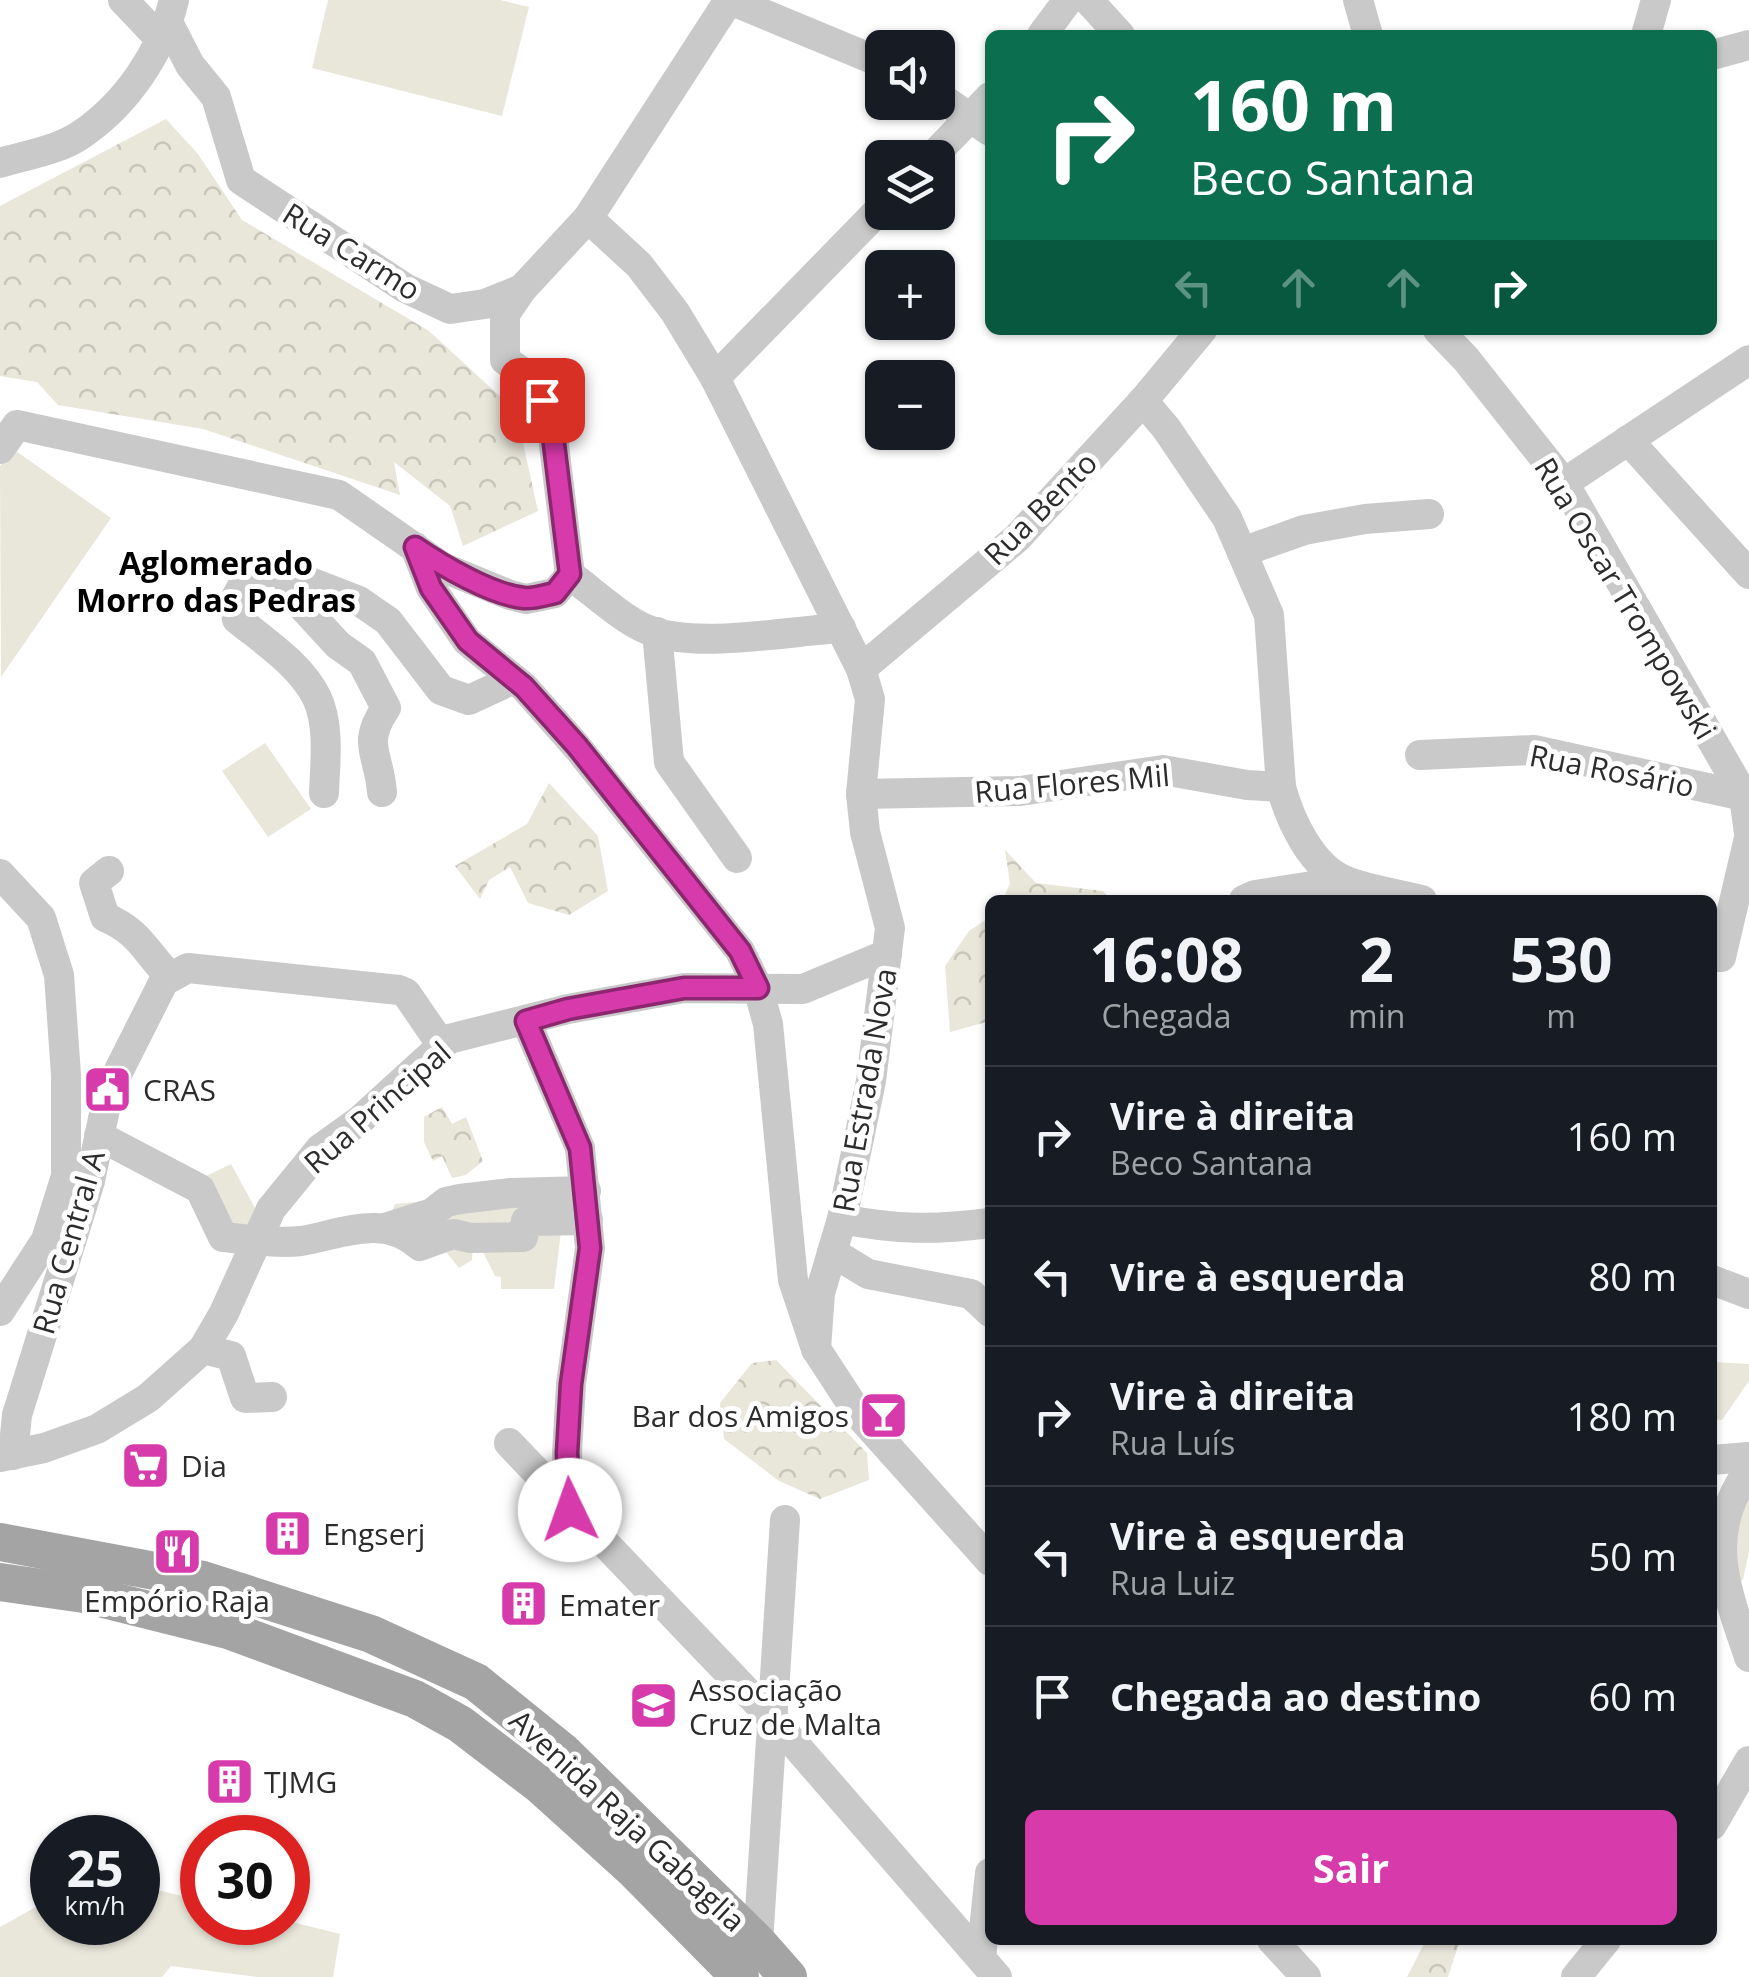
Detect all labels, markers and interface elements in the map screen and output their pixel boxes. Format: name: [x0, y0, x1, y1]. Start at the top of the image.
map controls: [865, 30, 955, 450]
button: sound: [865, 30, 955, 120]
text: 160 m: [1190, 56, 1397, 152]
icon: right: [1025, 70, 1155, 200]
button: layers: [865, 140, 955, 230]
text: Beco Santana: [1190, 147, 1476, 208]
street label: Rua Carmo: [275, 193, 429, 309]
button: +: [865, 250, 955, 340]
icon: left: [1166, 260, 1221, 315]
icon: ahead: [1271, 260, 1326, 315]
icon: ahead: [1376, 260, 1431, 315]
icon: right: [1481, 260, 1536, 315]
pin: [500, 358, 585, 443]
button: −: [865, 360, 955, 450]
icon: arrive: [515, 373, 570, 428]
street label: Rua Bento: [974, 442, 1106, 574]
street label: Rua Oscar Trompowski: [1526, 449, 1726, 747]
district label: Aglomerado Morro das Pedras: [76, 541, 356, 621]
street label: Rua Rosário: [1526, 734, 1698, 806]
street label: Rua Flores Mil: [973, 754, 1171, 812]
text: 16:08: [1089, 918, 1244, 1000]
text: 2: [1360, 918, 1394, 1000]
text: 530: [1510, 918, 1613, 1000]
street label: Rua Estrada Nova: [822, 965, 906, 1215]
text: Chegada: [1101, 994, 1232, 1037]
text: min: [1348, 994, 1405, 1037]
text: m: [1546, 994, 1576, 1037]
street label: Rua Principal: [295, 1032, 459, 1182]
public building icon: CRAS: [82, 1063, 134, 1115]
place label: CRAS: [143, 1069, 216, 1110]
text: Vire à direita: [1110, 1089, 1355, 1141]
icon: right: [1025, 1109, 1080, 1164]
text: 160 m: [1567, 1110, 1677, 1162]
text: Beco Santana: [1110, 1141, 1313, 1184]
street label: Rua Central A: [22, 1145, 114, 1339]
icon: left: [1025, 1249, 1080, 1304]
text: Vire à esquerda: [1110, 1250, 1406, 1302]
text: 80 m: [1588, 1250, 1677, 1302]
text: Vire à direita: [1110, 1369, 1355, 1421]
bar icon: Bar dos Amigos: [858, 1389, 910, 1441]
icon: right: [1025, 1389, 1080, 1444]
text: 180 m: [1567, 1390, 1677, 1442]
place label: Bar dos Amigos: [631, 1395, 849, 1436]
text: Rua Luís: [1110, 1421, 1235, 1464]
supermarket icon: Dia: [120, 1439, 172, 1491]
place label: Dia: [181, 1445, 227, 1486]
position arrow: [518, 1458, 622, 1562]
building icon: Engserj: [262, 1507, 314, 1559]
text: Vire à esquerda: [1110, 1509, 1406, 1561]
place label: Engserj: [323, 1513, 425, 1554]
restaurant icon: Empório Raja: [151, 1525, 203, 1577]
icon: left: [1025, 1529, 1080, 1584]
text: 50 m: [1588, 1530, 1677, 1582]
text: Rua Luiz: [1110, 1561, 1235, 1604]
building icon: Emater: [498, 1578, 550, 1630]
place label: Empório Raja: [84, 1580, 270, 1621]
place label: Emater: [559, 1584, 660, 1625]
place label: Associação Cruz de Malta: [689, 1669, 882, 1744]
icon: arrive: [1025, 1669, 1080, 1724]
text: Chegada ao destino: [1110, 1670, 1481, 1722]
text: 60 m: [1588, 1670, 1677, 1722]
school or university icon: Associação Cruz de Malta: [628, 1680, 680, 1732]
street label: Avenida Raja Gabaglia: [501, 1700, 755, 1940]
building icon: TJMG: [203, 1755, 255, 1807]
place label: TJMG: [264, 1761, 337, 1802]
button: Sair: [1025, 1810, 1677, 1925]
speed limit sign: 30: [180, 1815, 310, 1945]
text: 25: [66, 1834, 124, 1902]
text: km/h: [65, 1888, 125, 1922]

